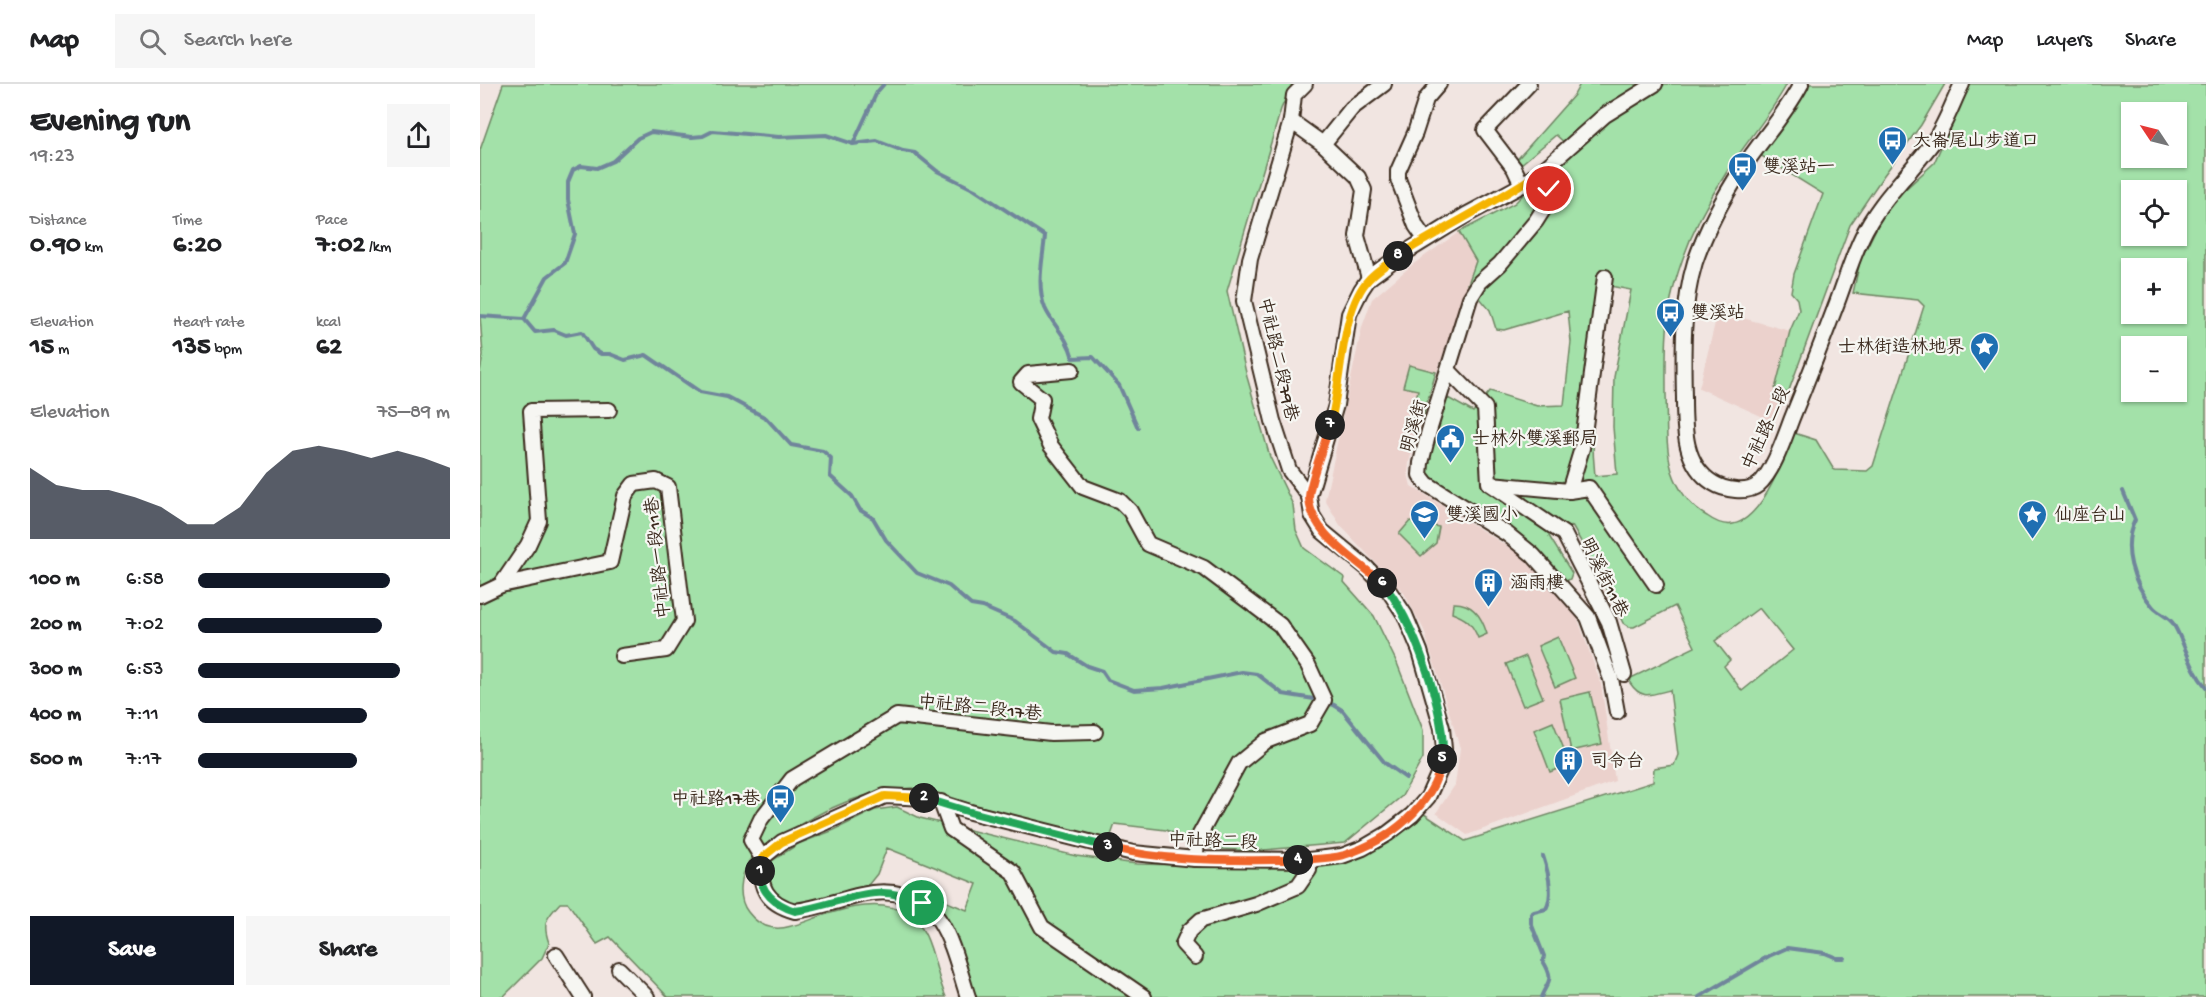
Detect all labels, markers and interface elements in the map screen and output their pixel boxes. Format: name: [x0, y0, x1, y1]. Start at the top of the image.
search box: [115, 14, 535, 68]
text: Map: [30, 25, 79, 58]
icon: search: [136, 25, 169, 58]
text: Search here: [184, 28, 292, 54]
text: Map: [1967, 29, 2003, 54]
text: Layers: [2036, 29, 2092, 54]
text: Share: [2125, 29, 2176, 54]
north arrow: [2121, 102, 2187, 168]
map controls: [2121, 102, 2187, 402]
text: Evening run: [30, 104, 190, 142]
button: share: [387, 104, 450, 167]
bus stop icon: 大崙尾山步道口: [1876, 124, 1908, 166]
place label: 大崙尾山步道口: [1913, 131, 2039, 153]
text: 19:23: [30, 146, 75, 169]
bus stop icon: 雙溪站一: [1726, 150, 1758, 192]
place label: 雙溪站一: [1763, 157, 1835, 179]
pin: [1523, 163, 1574, 214]
icon: check: [1532, 172, 1565, 205]
button: locate: [2121, 180, 2187, 246]
text: Distance: [30, 212, 87, 231]
text: Time: [173, 212, 202, 231]
text: Pace: [316, 212, 347, 231]
text: 0.90: [30, 231, 81, 262]
text: 6:20: [173, 231, 222, 262]
text: 7:02: [316, 231, 365, 262]
text: km: [81, 239, 103, 258]
text: /km: [365, 239, 391, 258]
pin: 8: [1383, 241, 1413, 271]
text: 8: [1394, 246, 1402, 265]
button: +: [2121, 258, 2187, 324]
street label: 中社路二段79巷: [1252, 295, 1302, 423]
bus stop icon: 雙溪站: [1654, 296, 1686, 338]
place label: 雙溪站: [1691, 303, 1745, 325]
text: Elevation: [30, 314, 94, 333]
text: Heart rate: [173, 314, 245, 333]
text: kcal: [316, 314, 341, 333]
place icon: 士林街造林地界: [1969, 330, 2001, 372]
text: 15: [30, 333, 54, 364]
text: 135: [173, 333, 211, 364]
text: 62: [316, 333, 342, 364]
button: −: [2121, 336, 2187, 402]
place label: 士林街造林地界: [1838, 337, 1964, 359]
text: m: [54, 341, 69, 360]
text: bpm: [211, 341, 242, 360]
street label: 中社路二段: [1738, 383, 1796, 474]
street label: 明溪街: [1397, 398, 1433, 456]
text: Elevation: [30, 402, 110, 425]
text: 75–89 m: [377, 402, 450, 425]
pin: 7: [1315, 410, 1345, 440]
text: 7: [1326, 415, 1334, 434]
public building icon: 士林外雙溪郵局: [1435, 422, 1467, 464]
place label: 士林外雙溪郵局: [1472, 429, 1598, 451]
street label: 中社路一段11巷: [642, 496, 676, 620]
school or university icon: 雙溪國小: [1409, 498, 1441, 540]
place icon: 仙座台山: [2017, 498, 2049, 540]
place label: 雙溪國小: [1446, 505, 1518, 527]
place label: 仙座台山: [2054, 505, 2126, 527]
street label: 明溪街11巷: [1574, 534, 1632, 622]
building icon: 涵雨樓: [1473, 566, 1505, 608]
pin: 6: [1367, 568, 1397, 598]
text: 100 m: [30, 569, 80, 592]
text: 6:58: [126, 569, 164, 592]
text: 6: [1378, 573, 1386, 592]
place label: 涵雨樓: [1510, 573, 1564, 595]
text: 200 m: [30, 614, 81, 637]
text: 7:02: [126, 614, 164, 637]
text: 300 m: [30, 659, 82, 682]
text: 6:53: [126, 659, 163, 682]
street label: 中社路二段17巷: [917, 692, 1043, 726]
text: 400 m: [30, 704, 81, 727]
text: 7:11: [126, 704, 159, 727]
pin: 5: [1427, 744, 1457, 774]
building icon: 司令台: [1553, 744, 1585, 786]
text: 500 m: [30, 749, 82, 772]
text: 7:17: [126, 749, 161, 772]
text: 5: [1438, 749, 1446, 768]
place label: 司令台: [1590, 751, 1644, 773]
bus stop icon: 中社路17巷: [765, 782, 797, 824]
pin: 2: [909, 783, 939, 813]
text: 2: [920, 788, 928, 807]
place label: 中社路17巷: [671, 789, 760, 811]
street label: 中社路二段: [1168, 829, 1258, 855]
pin: 3: [1093, 832, 1123, 862]
text: 3: [1104, 837, 1112, 856]
pin: 4: [1283, 845, 1313, 875]
text: 4: [1294, 850, 1302, 869]
pin: 1: [745, 856, 775, 886]
text: 1: [757, 861, 763, 880]
pin: [896, 877, 947, 928]
icon: arrive: [905, 886, 938, 919]
button: Save: [30, 916, 234, 985]
button: Share: [246, 916, 450, 985]

